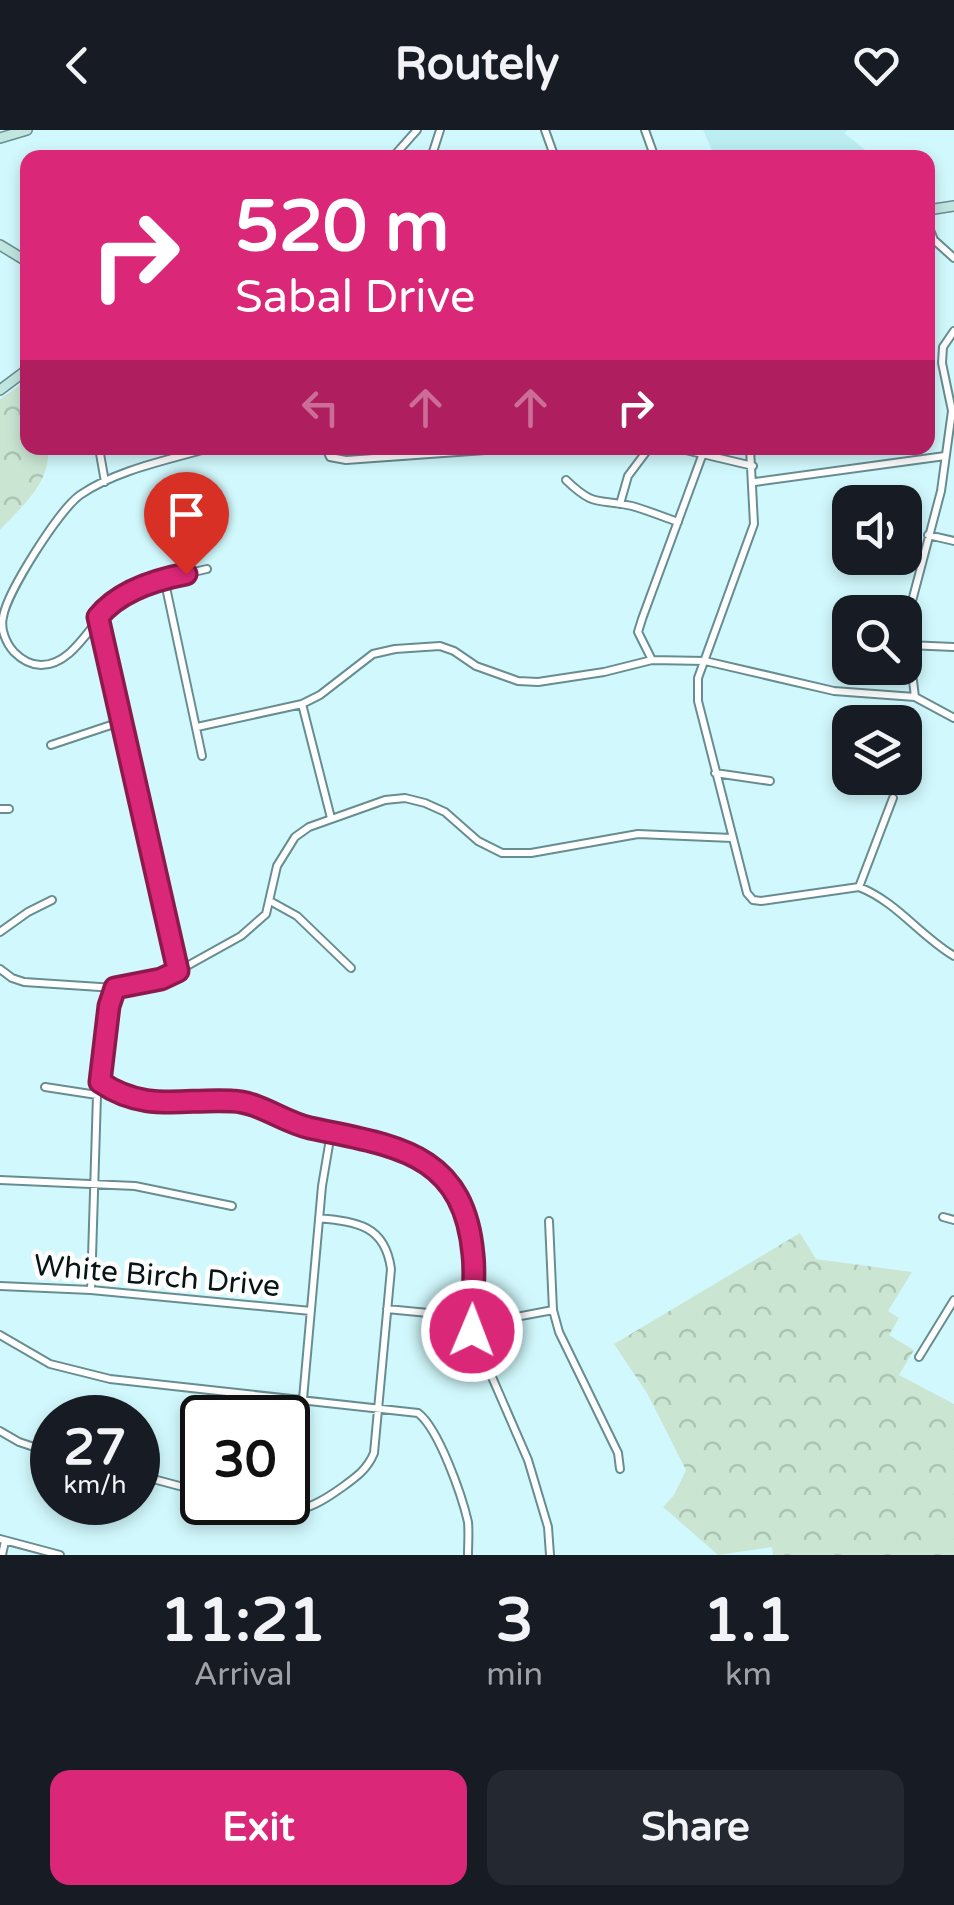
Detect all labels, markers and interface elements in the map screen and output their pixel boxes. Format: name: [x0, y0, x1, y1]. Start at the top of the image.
icon: back: [50, 38, 105, 93]
text: Routely: [395, 38, 559, 92]
icon: heart: [849, 38, 904, 93]
text: 520 m: [235, 186, 449, 270]
icon: right: [70, 190, 200, 320]
text: Sabal Drive: [235, 271, 475, 325]
icon: left: [293, 380, 348, 435]
icon: ahead: [398, 380, 453, 435]
icon: ahead: [503, 380, 558, 435]
icon: right: [608, 380, 663, 435]
pin: [144, 472, 229, 575]
map controls: [832, 485, 922, 795]
button: sound: [832, 485, 922, 575]
icon: arrive: [159, 487, 214, 542]
button: search: [832, 595, 922, 685]
button: layers: [832, 705, 922, 795]
street label: White Birch Drive: [32, 1247, 282, 1305]
position arrow: [420, 1279, 524, 1383]
speed limit sign: 30: [180, 1395, 310, 1525]
text: 27: [64, 1418, 126, 1478]
text: km/h: [64, 1470, 126, 1500]
text: 11:21: [160, 1585, 326, 1657]
text: 3: [496, 1585, 534, 1657]
text: 1.1: [703, 1585, 794, 1657]
text: Arrival: [194, 1656, 293, 1694]
text: min: [486, 1656, 543, 1694]
text: km: [725, 1656, 772, 1694]
button: Exit: [50, 1770, 467, 1885]
button: Share: [487, 1770, 904, 1885]

